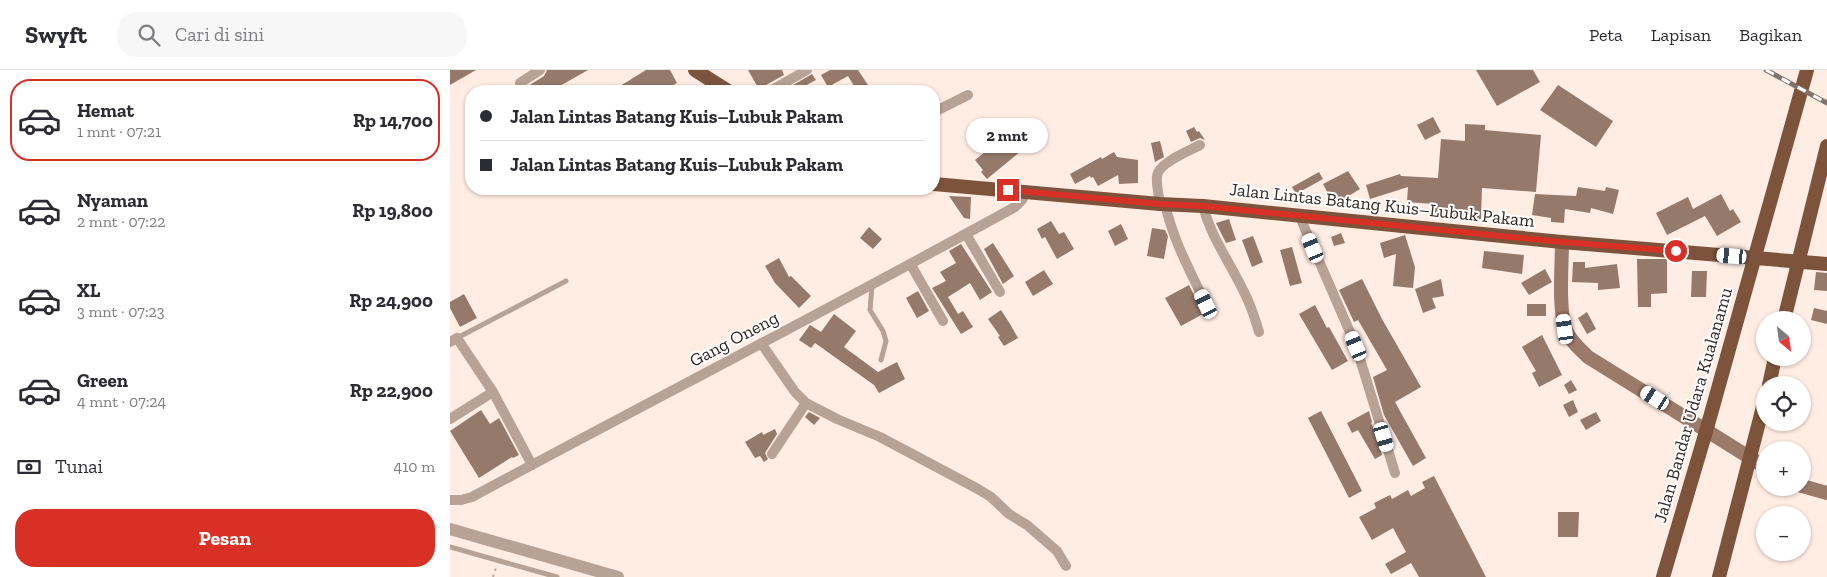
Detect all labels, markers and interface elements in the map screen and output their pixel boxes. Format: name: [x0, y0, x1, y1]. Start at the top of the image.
search box: [117, 12, 467, 57]
text: Swyft: [25, 20, 87, 49]
icon: search: [135, 21, 163, 49]
text: Cari di sini: [175, 23, 264, 46]
text: Peta: [1589, 24, 1623, 46]
text: Lapisan: [1651, 24, 1711, 46]
text: Bagikan: [1739, 24, 1802, 46]
icon: car: [17, 98, 62, 143]
text: Hemat: [77, 99, 134, 122]
text: Jalan Lintas Batang Kuis–Lubuk Pakam: [510, 105, 843, 128]
text: Rp 14,700: [353, 109, 433, 132]
callout: 2 mnt: [967, 118, 1049, 152]
text: 1 mnt · 07:21: [77, 122, 161, 141]
text: 2 mnt: [986, 126, 1028, 145]
text: Jalan Lintas Batang Kuis–Lubuk Pakam: [510, 153, 843, 176]
street label: Jalan Lintas Batang Kuis–Lubuk Pakam: [1228, 178, 1536, 232]
route end: [997, 179, 1019, 201]
icon: car: [17, 188, 62, 233]
text: Nyaman: [77, 189, 148, 212]
text: Rp 19,800: [352, 199, 433, 222]
text: 2 mnt · 07:22: [77, 212, 165, 231]
car: [1300, 231, 1325, 265]
route start: [1665, 240, 1687, 262]
car: [1716, 247, 1747, 265]
icon: car: [17, 278, 62, 323]
text: XL: [77, 279, 100, 302]
street label: Jalan Bandar Udara Kualanamu: [1649, 285, 1737, 525]
car: [1192, 287, 1219, 321]
text: Rp 24,900: [349, 289, 433, 312]
text: 3 mnt · 07:23: [77, 302, 165, 321]
street label: Gang Oneng: [686, 306, 782, 372]
north arrow: [1756, 311, 1811, 366]
map controls: [1756, 311, 1811, 561]
car: [1555, 313, 1574, 345]
car: [1343, 329, 1368, 363]
icon: car: [17, 368, 62, 413]
text: Green: [77, 369, 128, 392]
button: locate: [1756, 376, 1811, 431]
text: Rp 22,900: [350, 379, 433, 402]
car: [1638, 384, 1671, 412]
text: 4 mnt · 07:24: [77, 392, 166, 411]
car: [1372, 420, 1395, 454]
button: +: [1756, 441, 1811, 496]
icon: cash: [15, 453, 43, 481]
text: Tunai: [55, 455, 103, 478]
text: 410 m: [394, 457, 435, 476]
button: −: [1756, 506, 1811, 561]
button: Pesan: [15, 509, 435, 567]

